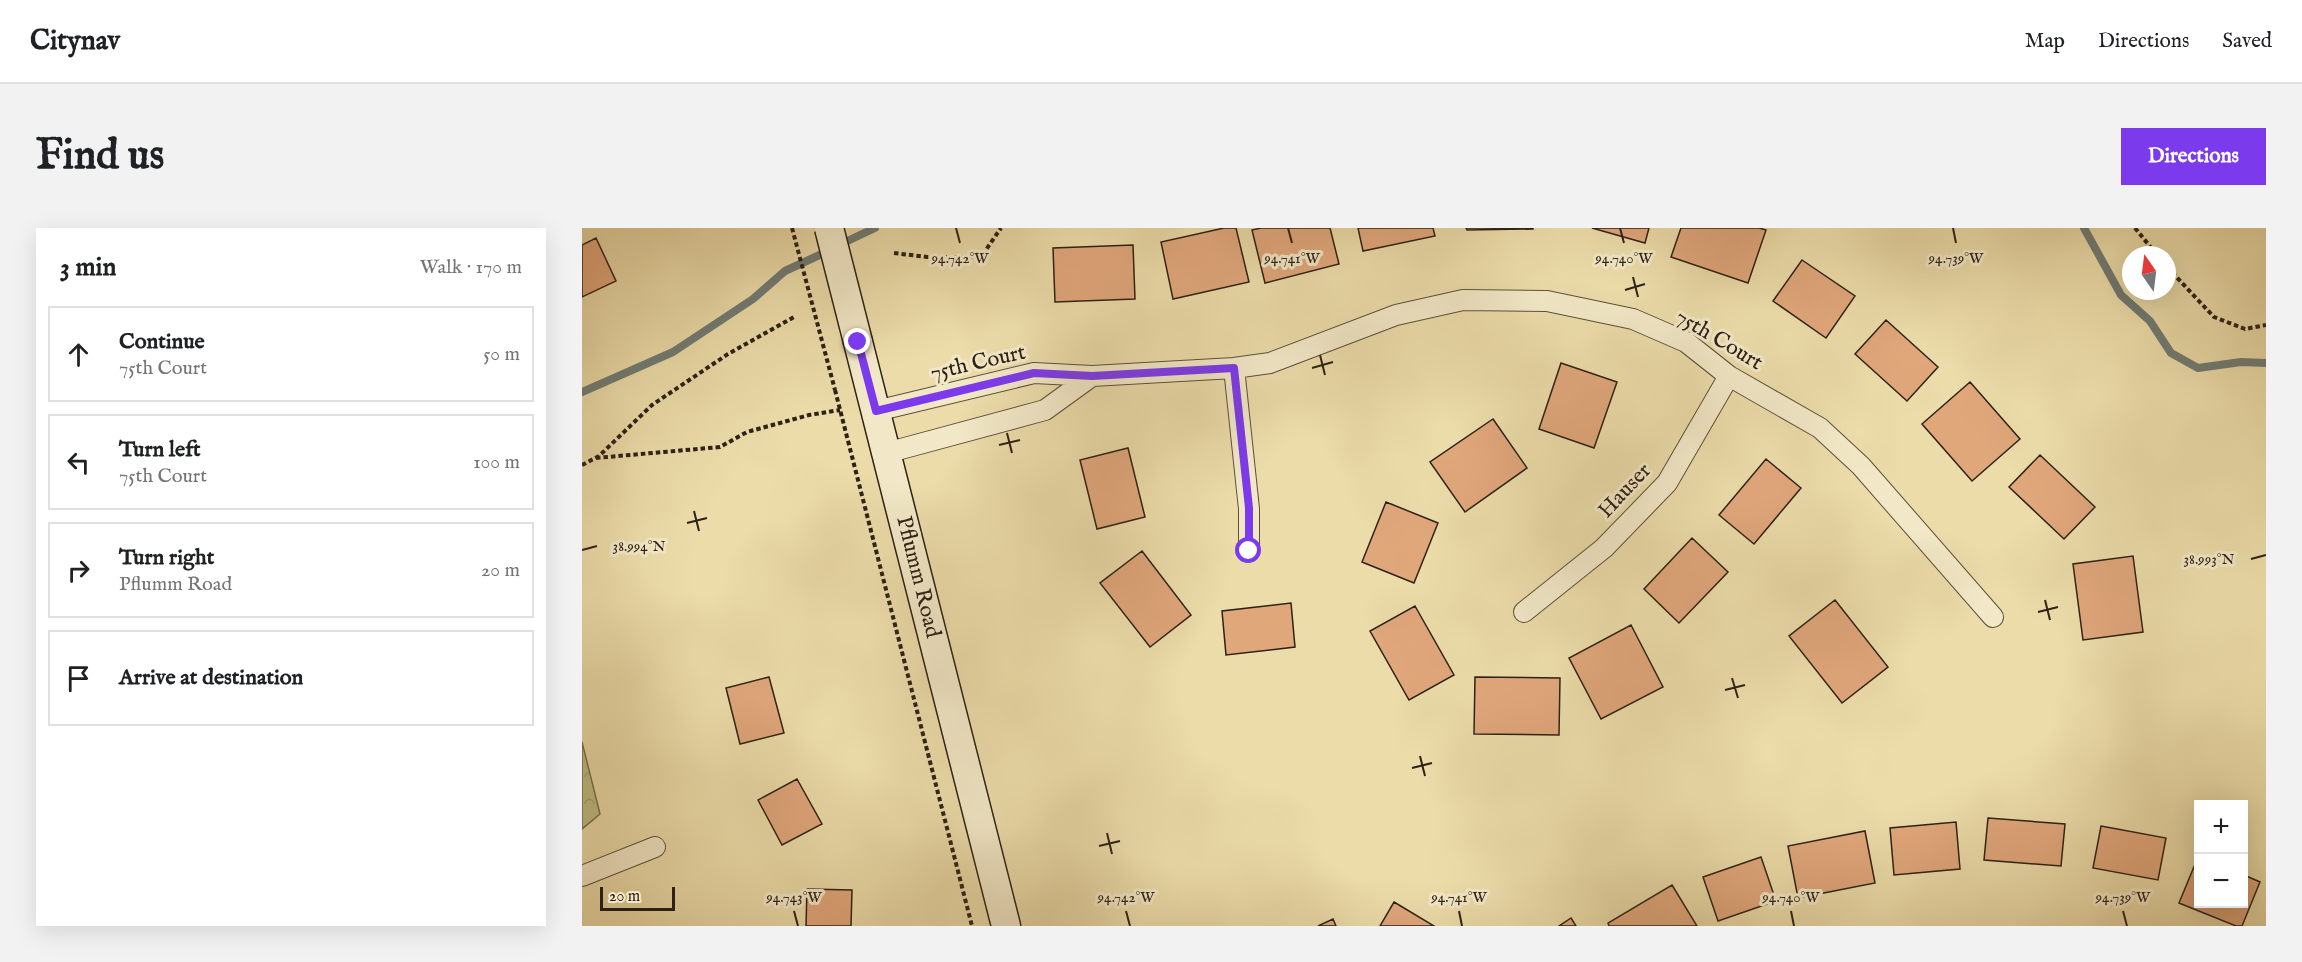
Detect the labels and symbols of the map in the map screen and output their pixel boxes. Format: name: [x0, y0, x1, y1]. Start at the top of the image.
north arrow: [2122, 246, 2176, 300]
text: 94.742°W: [931, 249, 989, 268]
text: 94.741°W: [1263, 249, 1320, 268]
text: 94.740°W: [1594, 249, 1653, 268]
text: 94.739°W: [1928, 249, 1984, 268]
street label: 75th Court: [1670, 303, 1768, 377]
route end: [844, 328, 870, 354]
street label: 75th Court: [928, 338, 1029, 388]
street label: Hauser: [1592, 457, 1658, 525]
street label: Pflumm Road: [889, 513, 947, 641]
text: 38.994°N: [613, 537, 665, 556]
route start: [1235, 537, 1261, 563]
text: 38.993°N: [2183, 550, 2235, 569]
scale bar: [600, 884, 675, 912]
text: 94.743°W: [765, 888, 822, 907]
text: 94.742°W: [1097, 888, 1155, 907]
text: 94.741°W: [1430, 888, 1487, 907]
text: 94.740°W: [1761, 888, 1820, 907]
text: 94.739°W: [2095, 888, 2151, 907]

